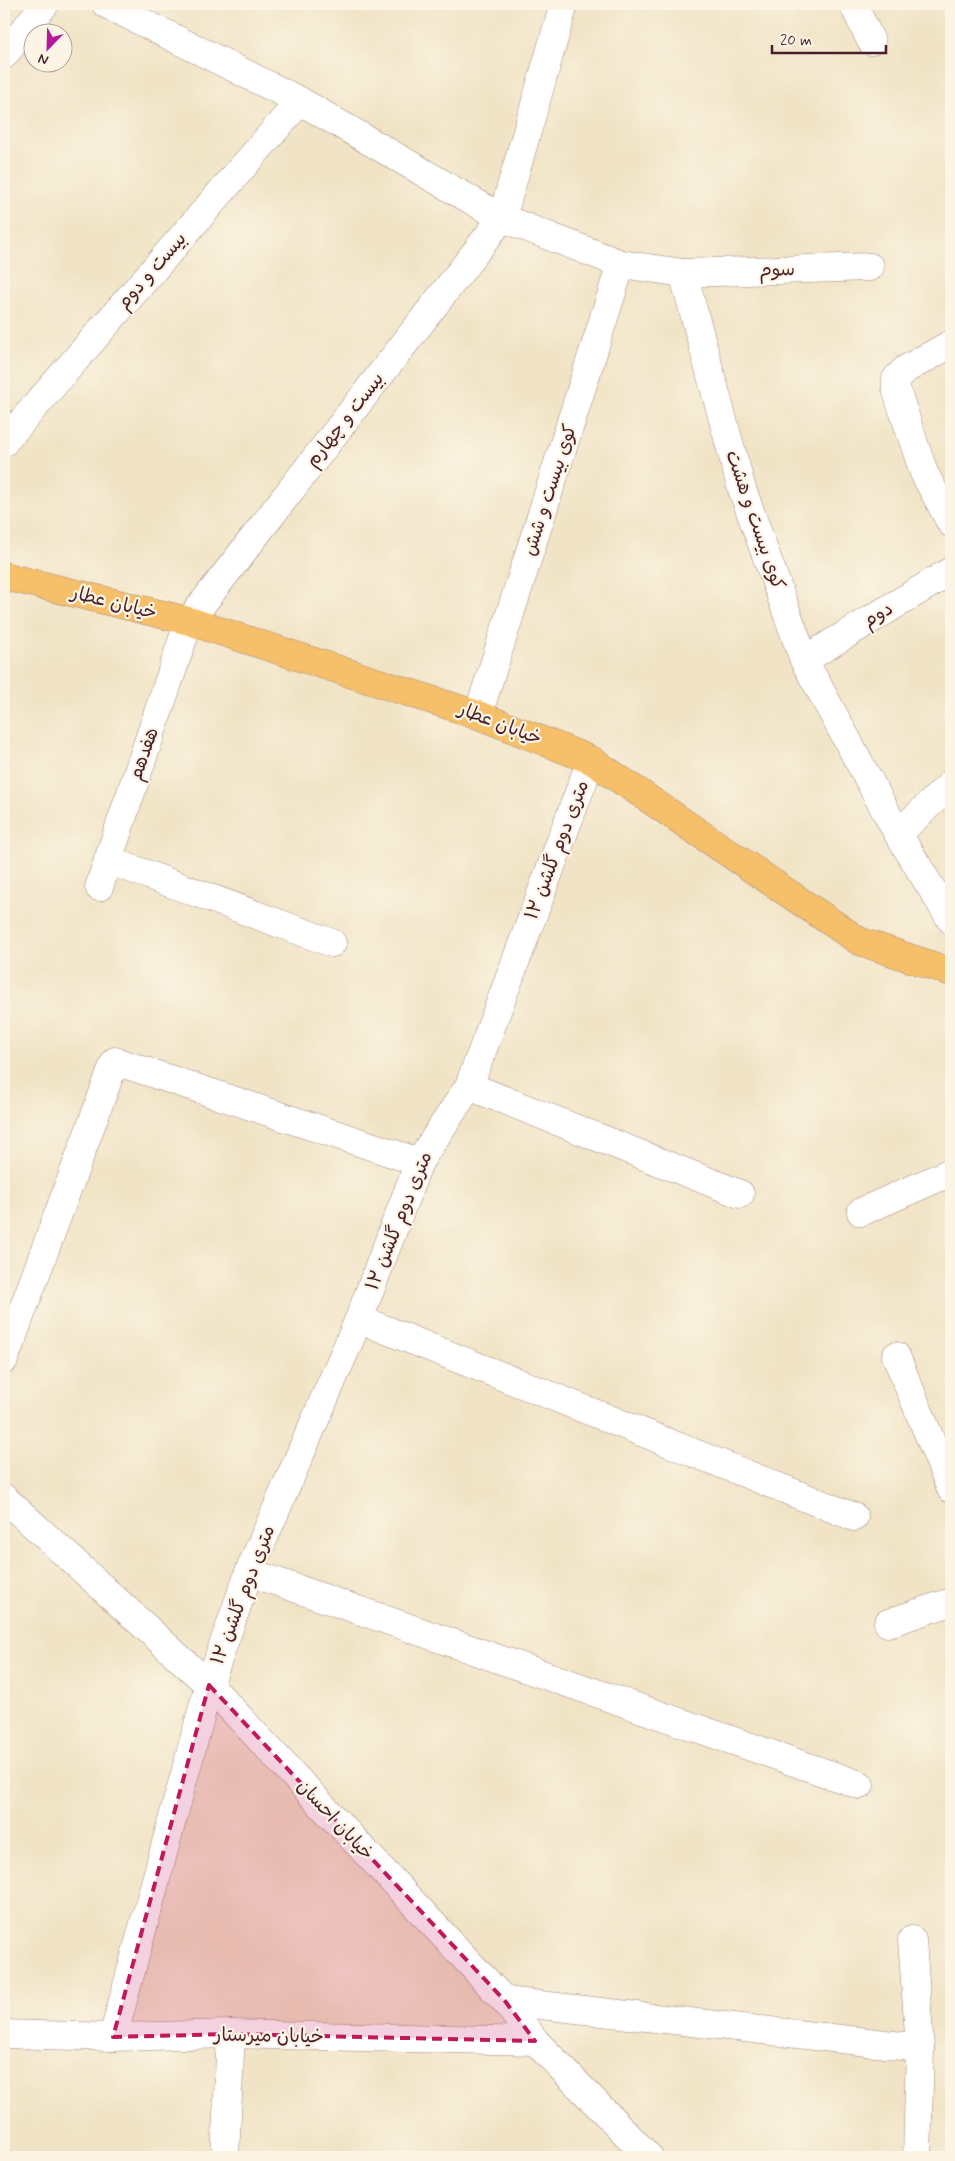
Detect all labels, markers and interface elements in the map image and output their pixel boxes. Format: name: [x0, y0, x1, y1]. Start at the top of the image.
north arrow: [22, 22, 72, 72]
scale bar: [772, 22, 886, 54]
text: 20 m: [780, 31, 812, 51]
text: N: [36, 49, 51, 69]
street label: بیست و دوم: [111, 227, 193, 316]
street label: سوم: [759, 257, 795, 284]
street label: بیست و چهارم: [300, 367, 391, 473]
street label: کوی بیست و شش: [517, 421, 583, 559]
street label: کوی بیست و هشت: [719, 447, 791, 593]
street label: خیابان عطار: [67, 580, 159, 626]
street label: دوم: [858, 596, 898, 635]
street label: خیابان عطار: [453, 696, 545, 751]
street label: هفدهم: [123, 724, 166, 784]
street label: ۱۲ متری دوم گلشن: [519, 777, 596, 924]
street label: ۱۲ متری دوم گلشن: [360, 1148, 439, 1294]
street label: ۱۲ متری دوم گلشن: [205, 1522, 282, 1669]
street label: خیابان احسان: [291, 1774, 379, 1866]
street label: خیابان میرستار: [212, 2023, 324, 2049]

